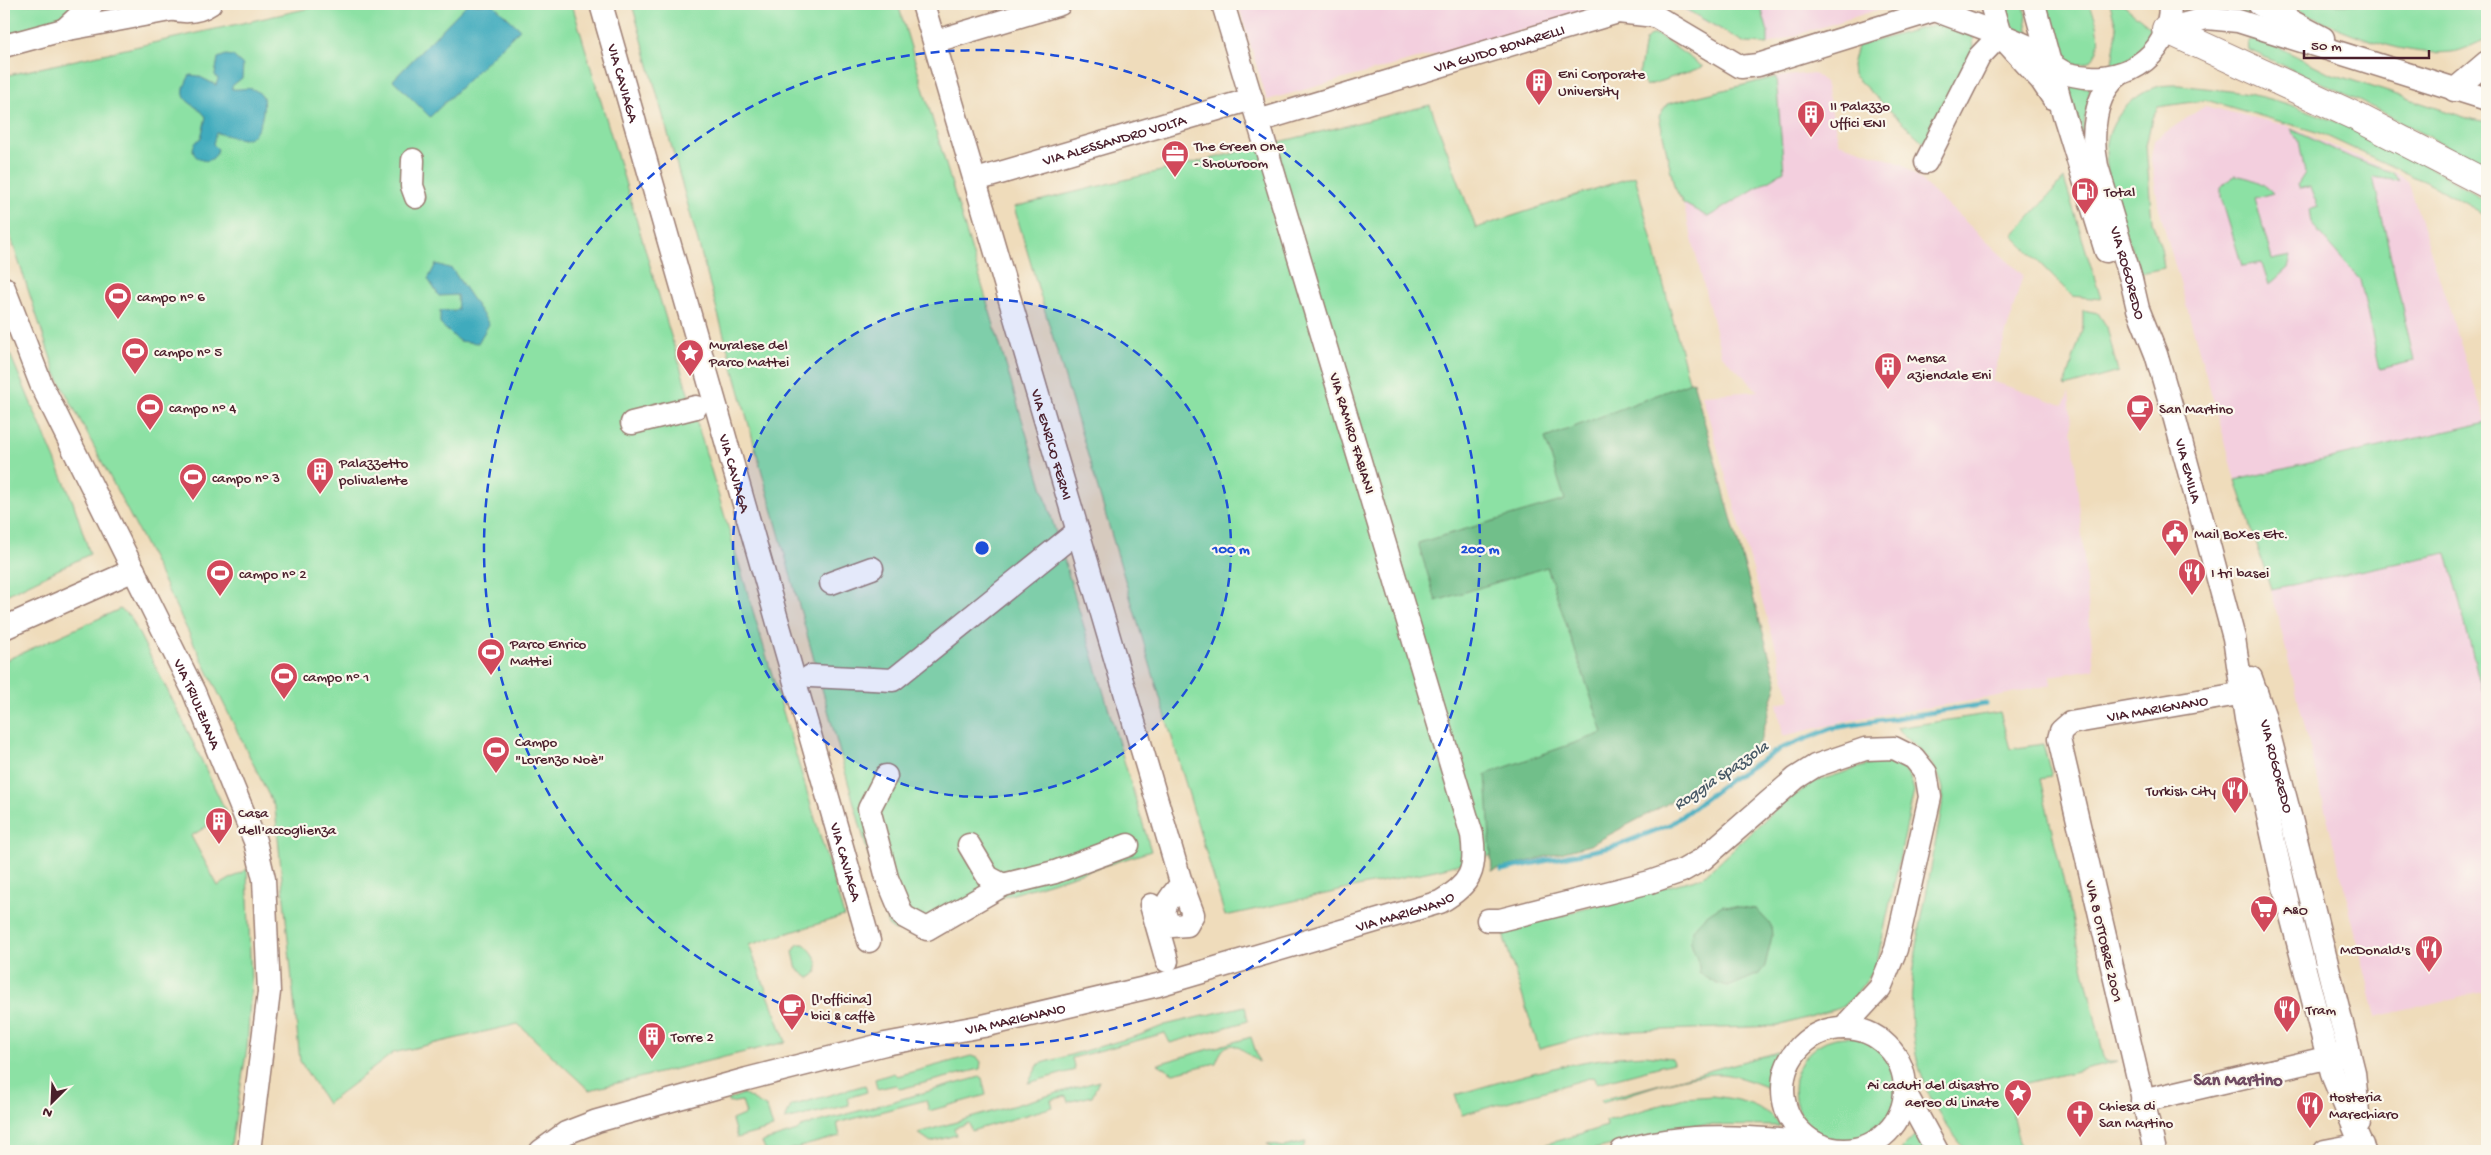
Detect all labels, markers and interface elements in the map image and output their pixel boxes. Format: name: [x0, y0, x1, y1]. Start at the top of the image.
street label: VIA GUIDO BONARELLI: [1431, 22, 1567, 78]
scale bar: [2304, 28, 2428, 60]
text: 50 m: [2311, 38, 2342, 56]
street label: VIA CAVIAGA: [602, 41, 642, 126]
place label: Eni Corporate University: [1558, 66, 1645, 101]
building icon: Eni Corporate University: [1524, 67, 1554, 106]
place label: II Palazzo Uffici ENI: [1830, 98, 1890, 133]
building icon: II Palazzo Uffici ENI: [1796, 99, 1826, 138]
street label: VIA ALESSANDRO VOLTA: [1040, 112, 1190, 171]
place label: The Green One - Showroom: [1193, 138, 1284, 173]
office icon: The Green One - Showroom: [1160, 139, 1190, 178]
fuel station icon: Total: [2070, 176, 2100, 215]
place label: Total: [2103, 184, 2135, 202]
street label: VIA ROGOREDO: [2104, 224, 2148, 323]
sports icon: campo n° 6: [103, 281, 133, 320]
place label: campo n° 6: [137, 289, 205, 307]
sports icon: campo n° 5: [120, 336, 150, 375]
place label: Muralese del Parco Mattei: [708, 337, 789, 372]
place icon: Muralese del Parco Mattei: [675, 338, 705, 377]
place label: campo n° 5: [154, 344, 222, 362]
place label: Mensa aziendale Eni: [1907, 350, 1992, 385]
building icon: Mensa aziendale Eni: [1873, 351, 1903, 390]
street label: VIA RAMIRO FABIANI: [1324, 370, 1378, 496]
street label: VIA ENRICO FERMI: [1025, 386, 1075, 503]
sports icon: campo n° 4: [135, 392, 165, 431]
cafe icon: San Martino: [2125, 393, 2155, 432]
place label: campo n° 4: [169, 400, 236, 418]
place label: San Martino: [2159, 401, 2234, 419]
street label: VIA CAVIAGA: [713, 432, 753, 516]
street label: VIA EMILIA: [2169, 436, 2204, 506]
place label: Palazzetto polivalente: [338, 455, 408, 490]
building icon: Palazzetto polivalente: [305, 456, 335, 495]
sports icon: campo n° 3: [178, 462, 208, 501]
place label: campo n° 3: [212, 470, 280, 488]
public building icon: Mail Boxes Etc.: [2160, 518, 2190, 557]
place label: Mail Boxes Etc.: [2194, 526, 2288, 544]
centre of rings: [973, 539, 991, 557]
text: 100 m: [1211, 541, 1250, 559]
text: 200 m: [1461, 541, 1500, 559]
restaurant icon: I tri basei: [2177, 557, 2207, 596]
sports icon: campo n° 2: [205, 558, 235, 597]
place label: I tri basei: [2211, 565, 2269, 583]
place label: campo n° 2: [239, 566, 307, 584]
place label: Parco Enrico Mattei: [509, 636, 586, 671]
sports icon: Parco Enrico Mattei: [476, 637, 506, 676]
street label: VIA TRIULZIANA: [168, 656, 224, 753]
sports icon: campo n° 1: [269, 661, 299, 700]
place label: campo n° 1: [303, 669, 369, 687]
street label: VIA MARIGNANO: [2105, 692, 2210, 728]
street label: VIA ROGOREDO: [2254, 717, 2296, 815]
place label: Campo "Lorenzo Noè": [515, 734, 604, 769]
sports icon: Campo "Lorenzo Noè": [481, 735, 511, 774]
water label: Roggia Spazzola: [1671, 738, 1774, 816]
restaurant icon: Turkish City: [2220, 775, 2250, 814]
place label: Turkish City: [2145, 783, 2217, 801]
place label: Casa dell'accoglienza: [238, 805, 337, 840]
building icon: Casa dell'accoglienza: [204, 806, 234, 845]
street label: VIA CAVIAGA: [824, 820, 864, 904]
street label: VIA 8 OTTOBRE 2001: [2080, 878, 2126, 1004]
street label: VIA MARIGNANO: [1353, 888, 1458, 938]
supermarket icon: A&O: [2249, 894, 2279, 933]
place label: A&O: [2283, 902, 2308, 920]
restaurant icon: McDonald's: [2414, 934, 2444, 973]
place label: McDonald's: [2340, 942, 2410, 960]
place label: [l'officina] bici & caffè: [811, 991, 875, 1026]
cafe icon: [l'officina] bici & caffè: [777, 992, 807, 1031]
restaurant icon: Tram: [2272, 994, 2302, 1033]
street label: VIA MARIGNANO: [963, 1000, 1068, 1040]
place label: Tram: [2305, 1002, 2336, 1020]
building icon: Torre 2: [637, 1021, 667, 1060]
place label: Torre 2: [670, 1029, 714, 1047]
district label: San Martino: [2193, 1071, 2283, 1092]
place label: Ai caduti del disastro aereo di Linate: [1867, 1077, 1999, 1112]
north arrow: [28, 1078, 78, 1128]
place icon: Ai caduti del disastro aereo di Linate: [2003, 1078, 2033, 1117]
place label: Hosteria Marechiaro: [2329, 1089, 2399, 1124]
restaurant icon: Hosteria Marechiaro: [2295, 1090, 2325, 1129]
place label: Chiesa di San Martino: [2099, 1098, 2174, 1133]
church icon: Chiesa di San Martino: [2065, 1099, 2095, 1138]
text: N: [40, 1102, 55, 1121]

